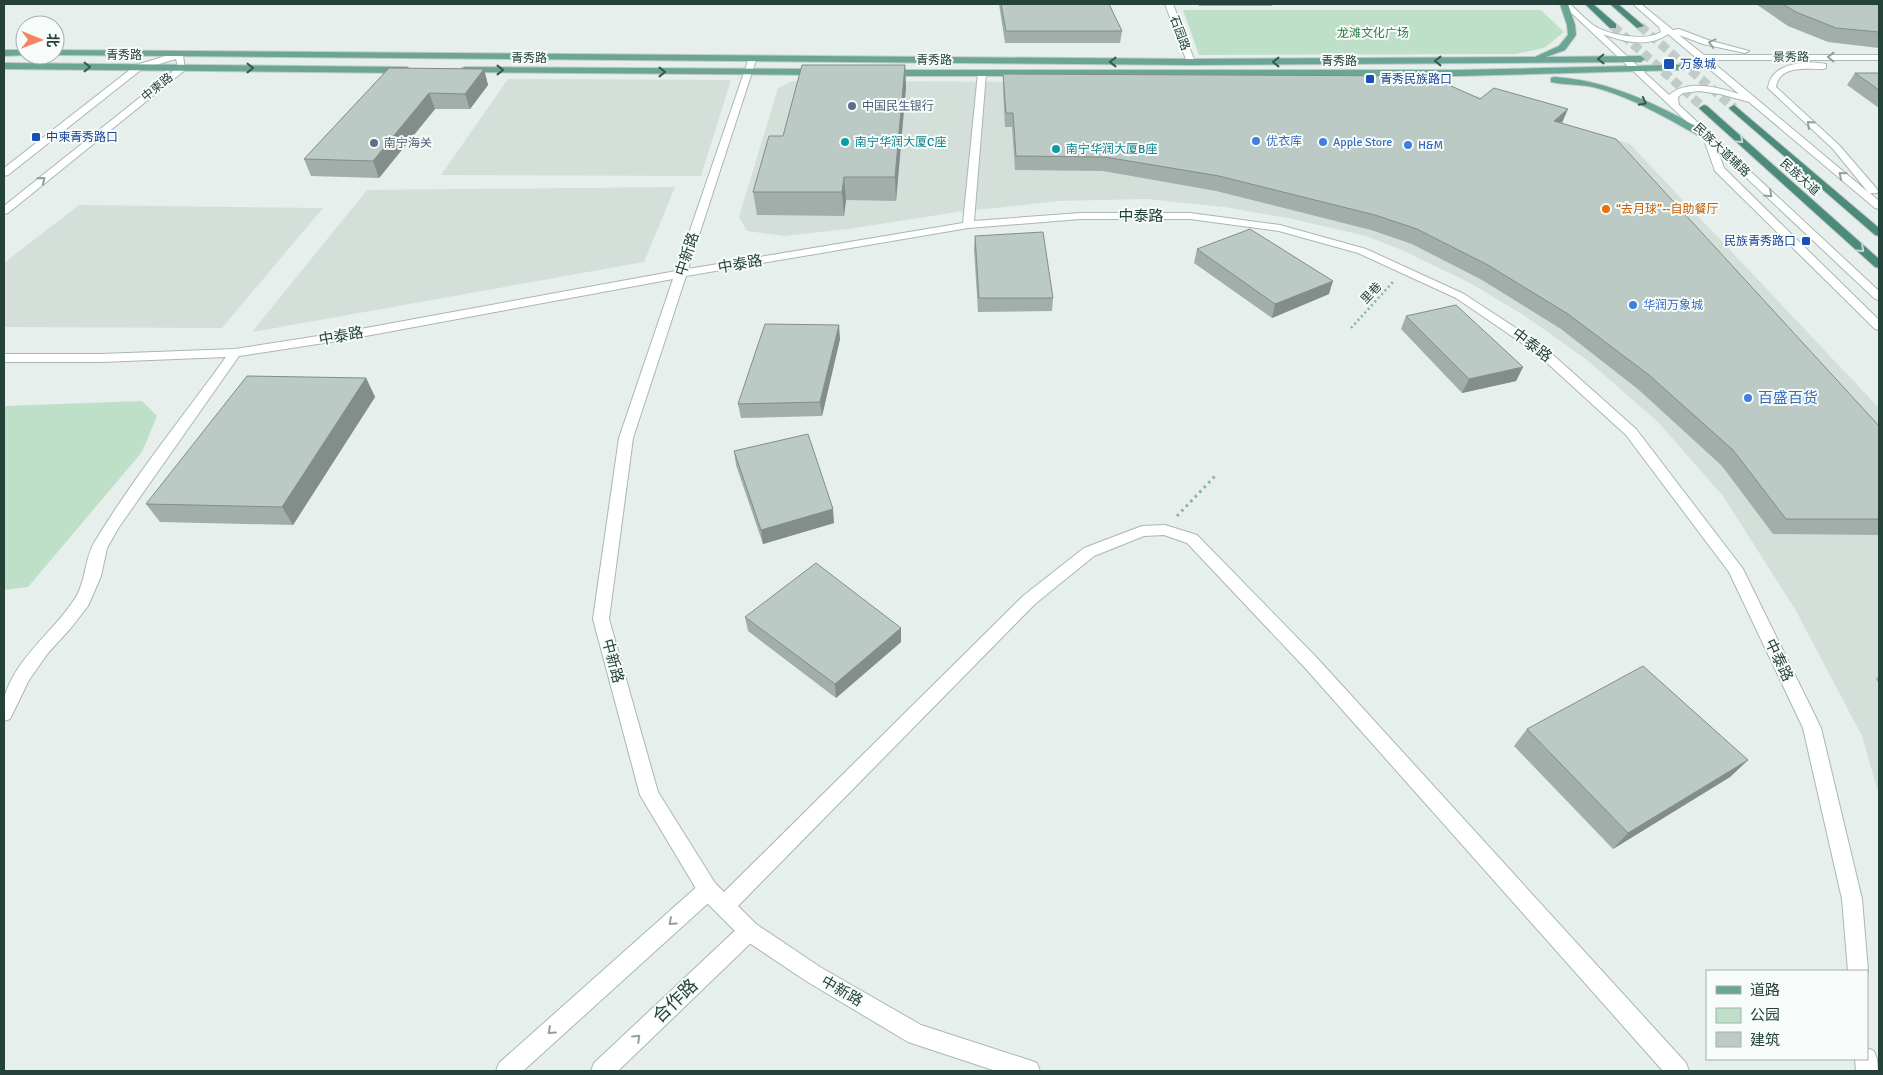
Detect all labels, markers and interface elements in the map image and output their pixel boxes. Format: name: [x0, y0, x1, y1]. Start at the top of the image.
street label: 石园路: [1166, 14, 1193, 53]
north arrow: [15, 15, 65, 65]
park label: 龙滩文化广场: [1337, 26, 1409, 41]
text: 北: [44, 33, 61, 47]
one-way arrow: [1708, 38, 1717, 49]
street label: 青秀路: [106, 48, 142, 63]
street label: 景秀路: [1773, 50, 1809, 65]
street label: 青秀路: [511, 51, 547, 66]
one-way arrow: [1826, 52, 1834, 62]
street label: 青秀路: [916, 53, 952, 68]
street label: 青秀路: [1321, 54, 1357, 69]
one-way arrow: [1597, 54, 1604, 64]
one-way arrow: [1434, 56, 1442, 66]
one-way arrow: [1109, 57, 1117, 67]
one-way arrow: [1272, 57, 1280, 67]
marker: 万象城: [1662, 57, 1676, 71]
place label: 万象城: [1680, 57, 1716, 72]
one-way arrow: [84, 62, 92, 72]
one-way arrow: [246, 63, 254, 73]
one-way arrow: [496, 65, 504, 75]
one-way arrow: [659, 67, 667, 77]
street label: 中柬路: [139, 70, 176, 105]
place label: 青秀民族路口: [1380, 72, 1452, 87]
marker: 青秀民族路口: [1364, 73, 1376, 85]
one-way arrow: [1638, 96, 1647, 106]
place label: 中国民生银行: [862, 99, 934, 114]
marker: 中国民生银行: [846, 100, 858, 112]
street label: 民族大道辅路: [1690, 120, 1753, 180]
one-way arrow: [1807, 121, 1816, 130]
place label: 中柬青秀路口: [46, 130, 118, 145]
marker: 中柬青秀路口: [30, 131, 42, 143]
place label: 优衣库: [1266, 134, 1302, 149]
one-way arrow: [1735, 134, 1744, 143]
place label: 南宁华润大厦C座: [855, 135, 946, 150]
marker: 优衣库: [1250, 135, 1262, 147]
place label: Apple Store: [1333, 135, 1392, 150]
place label: 南宁海关: [384, 136, 432, 151]
marker: 南宁华润大厦C座: [839, 136, 851, 148]
marker: Apple Store: [1317, 136, 1329, 148]
marker: 南宁海关: [368, 137, 380, 149]
place label: H&M: [1418, 138, 1443, 153]
marker: H&M: [1402, 139, 1414, 151]
place label: 南宁华润大厦B座: [1066, 142, 1157, 157]
marker: 南宁华润大厦B座: [1050, 143, 1062, 155]
street label: 民族大道: [1777, 156, 1823, 199]
one-way arrow: [1839, 172, 1848, 180]
one-way arrow: [36, 178, 45, 186]
one-way arrow: [1763, 188, 1772, 197]
place label: “去月球”--自助餐厅: [1616, 202, 1719, 217]
marker: “去月球”--自助餐厅: [1600, 203, 1612, 215]
street label: 中泰路: [1118, 207, 1164, 225]
street label: 中新路: [671, 230, 703, 278]
place label: 民族青秀路口: [1724, 234, 1796, 249]
marker: 民族青秀路口: [1800, 235, 1812, 247]
one-way arrow: [1855, 243, 1864, 252]
street label: 中泰路: [716, 251, 764, 277]
street label: 里巷: [1358, 279, 1385, 307]
place label: 华润万象城: [1643, 298, 1703, 313]
marker: 华润万象城: [1627, 299, 1639, 311]
street label: 中泰路: [317, 323, 365, 349]
street label: 中泰路: [1509, 324, 1555, 366]
place label: 百盛百货: [1758, 389, 1818, 407]
marker: 百盛百货: [1742, 392, 1754, 404]
street label: 中泰路: [1761, 636, 1797, 684]
street label: 中新路: [598, 637, 628, 685]
one-way arrow: [669, 917, 678, 926]
legend: [1706, 970, 1868, 1060]
street label: 中新路: [818, 972, 866, 1010]
street label: 合作路: [648, 974, 702, 1028]
text: 道路: [1750, 981, 1780, 999]
text: 公园: [1750, 1006, 1780, 1024]
one-way arrow: [548, 1025, 557, 1034]
text: 建筑: [1750, 1031, 1780, 1049]
one-way arrow: [631, 1035, 640, 1044]

